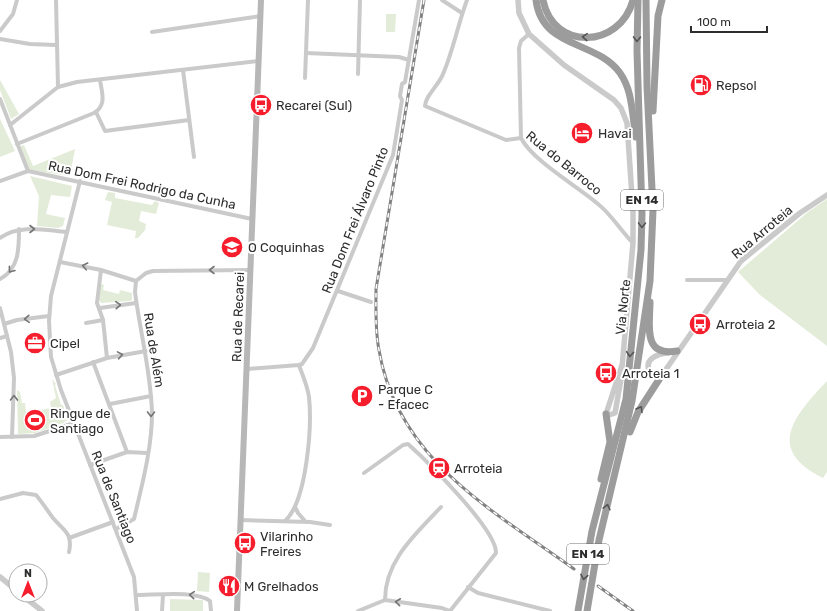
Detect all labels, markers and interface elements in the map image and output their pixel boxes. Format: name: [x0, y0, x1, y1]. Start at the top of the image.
scale bar: [691, 8, 767, 34]
text: 100 m: [697, 15, 731, 29]
one-way arrow: [582, 33, 588, 42]
one-way arrow: [633, 36, 641, 42]
fuel station icon: Repsol: [688, 72, 714, 98]
place label: Repsol: [716, 78, 757, 93]
bus stop icon: Recarei (Sul): [248, 92, 274, 118]
place label: Recarei (Sul): [276, 98, 352, 113]
hotel icon: Havai: [569, 120, 595, 146]
place label: Havai: [598, 126, 632, 141]
street label: Rua do Barroco: [523, 128, 605, 198]
street label: Rua Dom Frei Álvaro Pinto: [319, 145, 391, 295]
street label: Rua Dom Frei Rodrigo da Cunha: [47, 158, 237, 213]
road number: EN 14: [621, 190, 663, 210]
street label: Rua Arroteia: [728, 202, 796, 262]
one-way arrow: [638, 222, 646, 228]
one-way arrow: [29, 225, 35, 233]
school or university icon: O Coquinhas: [219, 234, 245, 260]
place label: O Coquinhas: [248, 240, 325, 255]
one-way arrow: [82, 263, 88, 271]
one-way arrow: [8, 266, 16, 273]
one-way arrow: [209, 266, 215, 274]
street label: Rua de Recarei: [229, 272, 247, 362]
street label: Via Norte: [613, 278, 633, 336]
one-way arrow: [115, 300, 121, 309]
bus stop icon: Arroteia 2: [687, 311, 713, 337]
street label: Rua de Além: [141, 312, 167, 388]
one-way arrow: [24, 315, 30, 324]
place label: Arroteia 2: [716, 317, 775, 332]
office icon: Cipel: [22, 330, 48, 356]
place label: Cipel: [50, 336, 80, 351]
one-way arrow: [117, 351, 123, 360]
one-way arrow: [626, 351, 635, 357]
bus stop icon: Arroteia 1: [593, 360, 619, 386]
place label: Arroteia 1: [622, 366, 679, 381]
place label: Parque C - Efacec: [378, 382, 433, 412]
parking icon: Parque C - Efacec: [349, 383, 375, 409]
one-way arrow: [10, 395, 18, 401]
place label: Ringue de Santiago: [50, 406, 111, 437]
one-way arrow: [635, 406, 642, 413]
sports icon: Ringue de Santiago: [22, 407, 48, 433]
one-way arrow: [147, 411, 155, 417]
street label: Rua de Santiago: [88, 448, 139, 546]
station icon: Arroteia: [426, 455, 452, 481]
place label: Arroteia: [454, 461, 503, 476]
one-way arrow: [603, 504, 611, 510]
place label: Vilarinho Freires: [260, 529, 313, 559]
bus stop icon: Vilarinho Freires: [232, 530, 258, 556]
road number: EN 14: [567, 544, 609, 564]
north arrow: [8, 563, 48, 603]
text: N: [24, 567, 32, 580]
restaurant icon: M Grelhados: [216, 573, 242, 599]
one-way arrow: [580, 573, 589, 580]
place label: M Grelhados: [244, 579, 319, 594]
one-way arrow: [189, 591, 195, 600]
one-way arrow: [395, 597, 401, 606]

